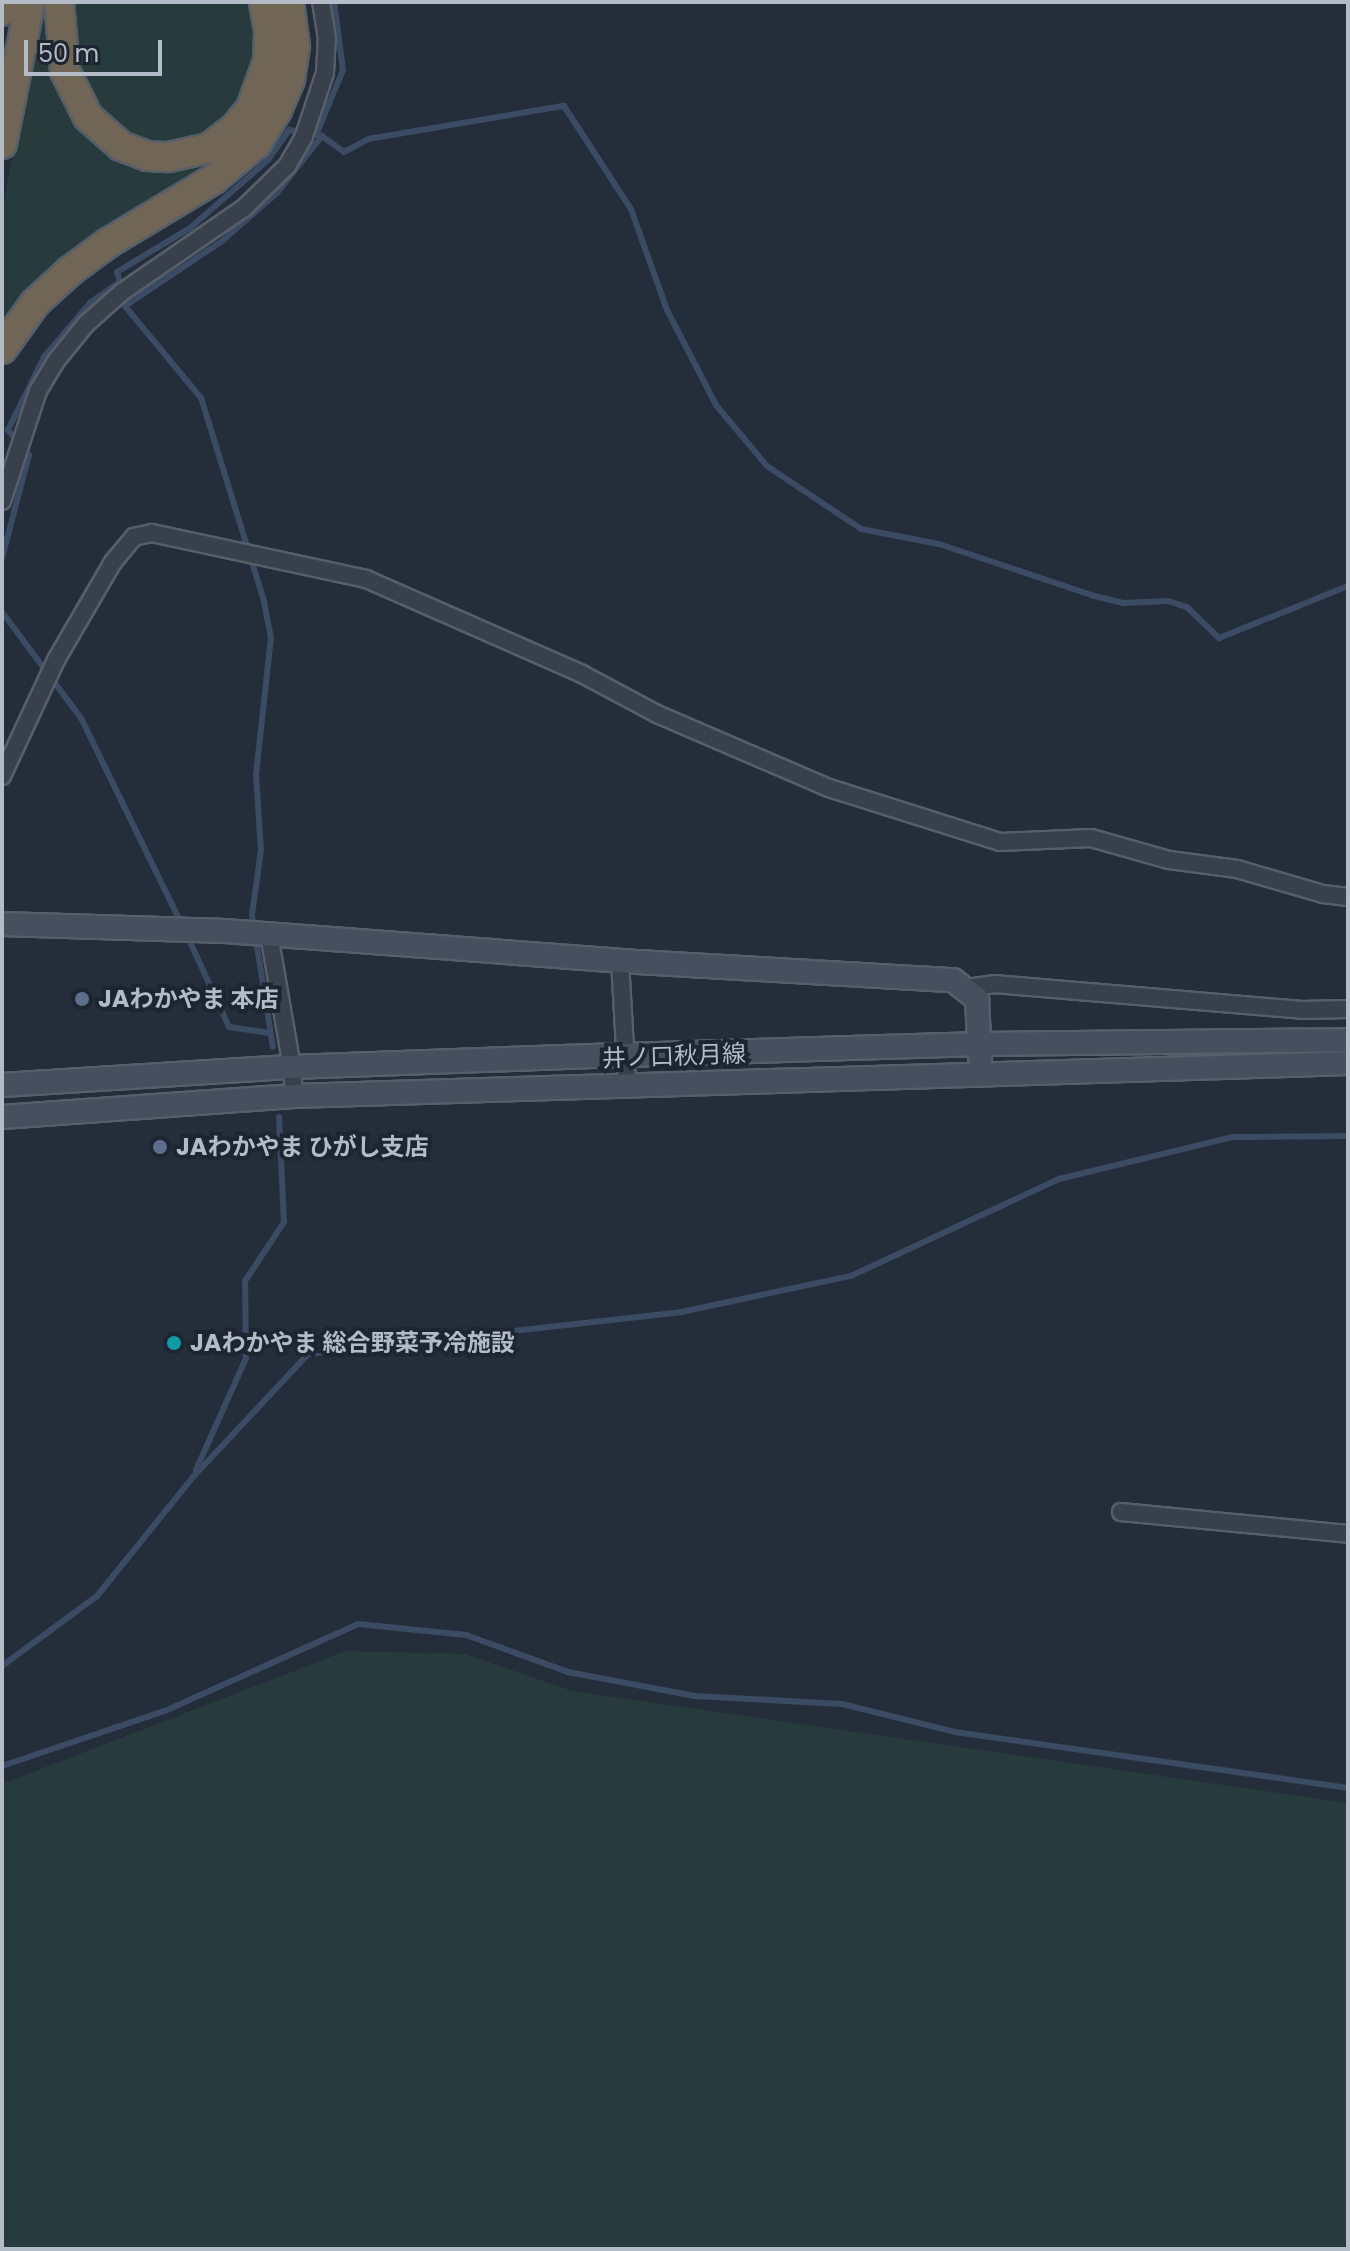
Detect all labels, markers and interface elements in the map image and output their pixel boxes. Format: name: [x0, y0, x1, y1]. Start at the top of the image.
scale bar: [28, 24, 166, 74]
text: 50 m: [38, 37, 99, 70]
place label: JAわかやま 本店: [98, 985, 279, 1013]
marker: JAわかやま 本店: [73, 990, 91, 1008]
street label: 井ノ口秋月線: [602, 1039, 746, 1073]
place label: JAわかやま ひがし支店: [176, 1133, 429, 1161]
marker: JAわかやま ひがし支店: [151, 1138, 169, 1156]
place label: JAわかやま 総合野菜予冷施設: [190, 1329, 515, 1357]
marker: JAわかやま 総合野菜予冷施設: [165, 1334, 183, 1352]

